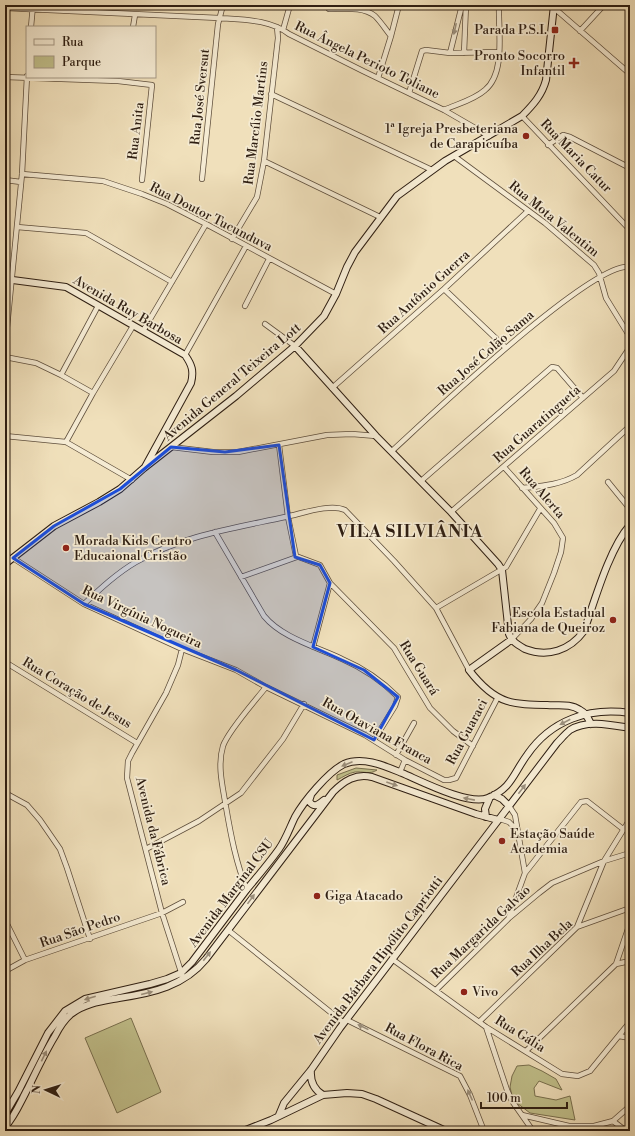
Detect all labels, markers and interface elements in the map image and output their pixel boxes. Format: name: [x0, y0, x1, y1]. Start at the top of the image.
street label: Rua Ângela Perioto Toliane: [292, 17, 443, 102]
place label: Parada P.S.I.: [474, 22, 547, 38]
one-way arrow: [452, 23, 458, 35]
marker: Parada P.S.I.: [550, 25, 560, 35]
legend: [26, 26, 156, 78]
text: Rua: [62, 35, 84, 50]
street label: Rua José Sversut: [187, 48, 213, 146]
place label: Pronto Socorro Infantil: [474, 48, 565, 79]
text: Parque: [62, 55, 101, 70]
marker: Pronto Socorro Infantil: [568, 57, 580, 69]
street label: Rua Marcílio Martins: [240, 60, 272, 186]
street label: Rua Anita: [125, 101, 148, 161]
street label: Rua Maria Catur: [537, 116, 615, 196]
place label: 1ª Igreja Presbeteriana de Carapicuíba: [385, 121, 518, 152]
marker: 1ª Igreja Presbeteriana de Carapicuíba: [521, 131, 531, 141]
street label: Rua Mota Valentim: [506, 178, 603, 261]
street label: Rua Doutor Tucunduva: [147, 179, 275, 255]
street label: Rua Antônio Guerra: [375, 246, 473, 337]
street label: Avenida Ruy Barbosa: [70, 272, 186, 348]
street label: Rua José Colão Sama: [435, 307, 538, 399]
street label: Avenida General Teixeira Lott: [159, 319, 304, 445]
street label: Rua Guaratingueta: [490, 382, 584, 466]
street label: Rua Alerta: [516, 464, 569, 522]
district label: VILA SILVIÂNIA: [336, 520, 483, 543]
place label: Morada Kids Centro Educaional Cristão: [74, 533, 192, 564]
marker: Morada Kids Centro Educaional Cristão: [61, 543, 71, 553]
street label: Rua Virgínia Nogueira: [80, 582, 205, 652]
place label: Escola Estadual Fabiana de Queiroz: [491, 605, 605, 636]
marker: Escola Estadual Fabiana de Queiroz: [608, 615, 618, 625]
street label: Rua Guará: [396, 638, 442, 699]
street label: Rua Coração de Jesus: [19, 654, 135, 732]
street label: Rua Otaviana Franca: [319, 694, 435, 768]
street label: Rua Guaraci: [443, 696, 491, 768]
one-way arrow: [559, 718, 571, 725]
one-way arrow: [341, 761, 352, 767]
street label: Avenida da Fábrica: [132, 774, 174, 887]
one-way arrow: [386, 781, 398, 787]
one-way arrow: [517, 784, 526, 795]
one-way arrow: [463, 795, 475, 801]
place label: Estação Saúde Academia: [509, 826, 595, 857]
street label: Avenida Marginal CSU: [185, 835, 277, 951]
marker: Estação Saúde Academia: [497, 836, 507, 846]
street label: Avenida Bárbara Hipólito Capriotti: [309, 873, 446, 1048]
street label: Rua Margarida Galvão: [428, 882, 534, 982]
place label: Giga Atacado: [325, 888, 403, 904]
marker: Giga Atacado: [312, 891, 322, 901]
one-way arrow: [247, 893, 255, 904]
street label: Rua São Pedro: [37, 909, 123, 951]
street label: Rua Ilha Bela: [508, 915, 576, 980]
one-way arrow: [203, 951, 212, 962]
place label: Vivo: [471, 984, 498, 1000]
marker: Vivo: [459, 987, 469, 997]
one-way arrow: [141, 989, 153, 995]
one-way arrow: [83, 995, 95, 1001]
street label: Rua Gália: [492, 1012, 549, 1056]
street label: Rua Flora Rica: [382, 1020, 466, 1075]
one-way arrow: [357, 1024, 369, 1030]
one-way arrow: [40, 1050, 47, 1062]
north arrow: [26, 1070, 66, 1110]
text: N: [30, 1084, 44, 1094]
scale bar: [481, 1084, 567, 1110]
one-way arrow: [467, 1089, 473, 1100]
text: 100 m: [487, 1091, 521, 1106]

